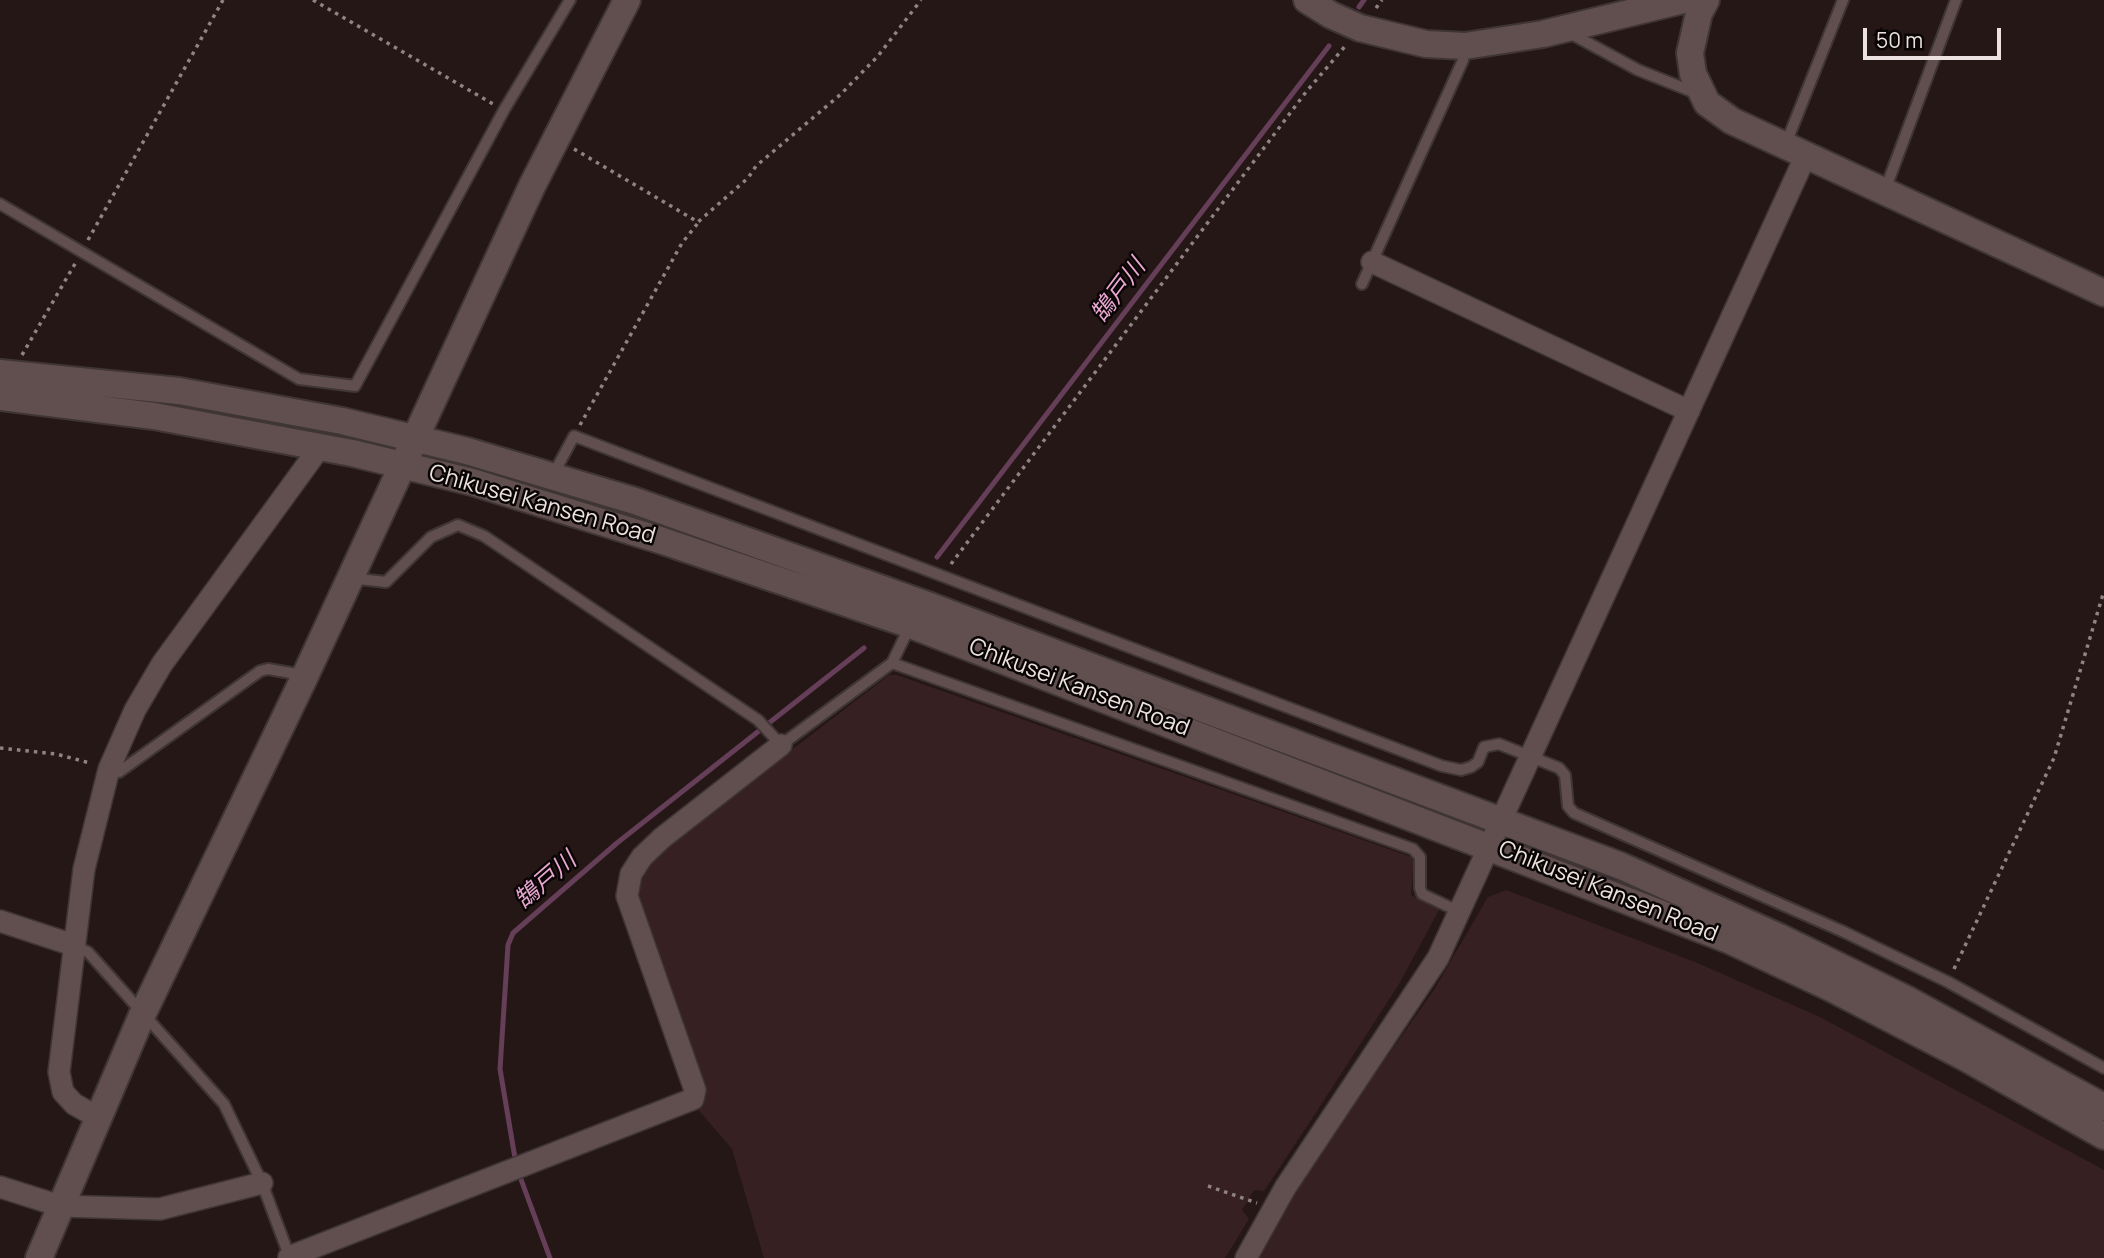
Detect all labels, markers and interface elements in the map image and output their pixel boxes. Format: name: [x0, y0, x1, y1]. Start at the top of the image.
scale bar: [1866, 14, 2004, 58]
text: 50 m: [1876, 26, 1923, 54]
water label: 鵠戸川: [1086, 254, 1152, 328]
street label: Chikusei Kansen Road: [426, 459, 658, 551]
street label: Chikusei Kansen Road: [965, 633, 1193, 743]
street label: Chikusei Kansen Road: [1494, 835, 1722, 949]
water label: 鵠戸川: [509, 847, 583, 915]

